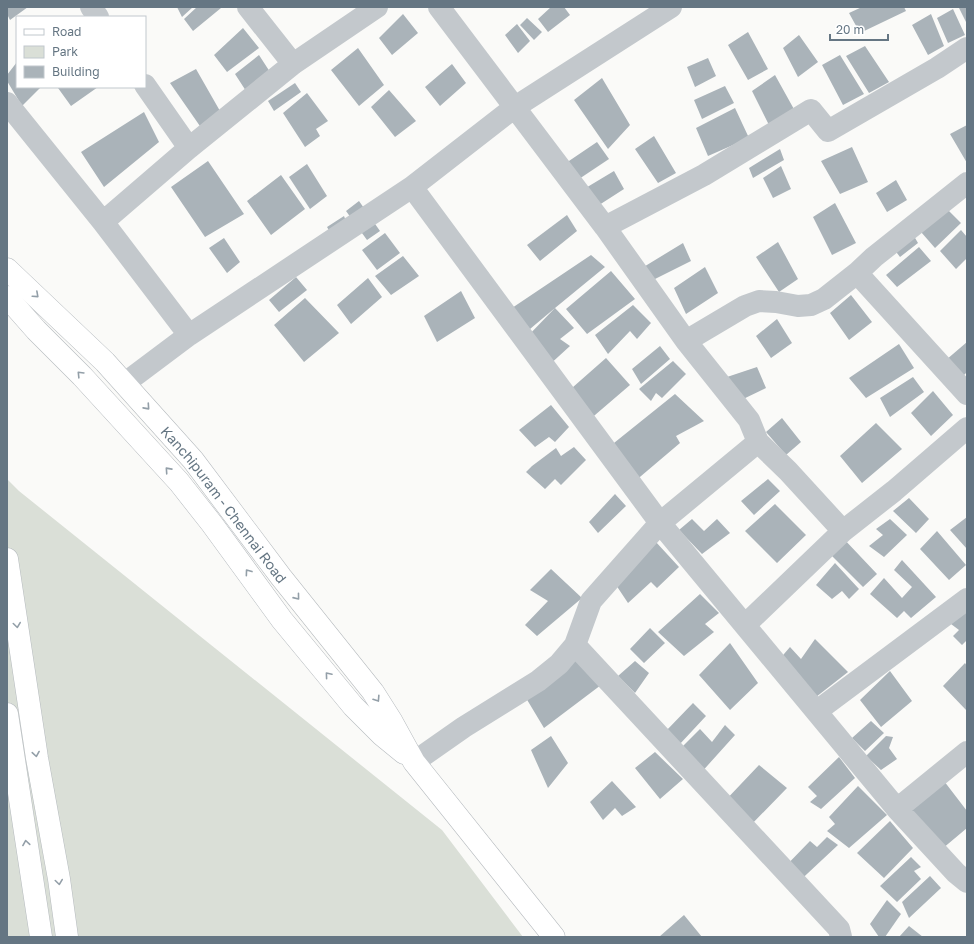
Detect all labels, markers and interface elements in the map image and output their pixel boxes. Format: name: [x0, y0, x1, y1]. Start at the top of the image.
legend: [16, 16, 146, 88]
scale bar: [830, 16, 888, 42]
text: 20 m: [836, 22, 864, 37]
text: Road: [52, 24, 81, 39]
text: Park: [52, 44, 78, 59]
text: Building: [52, 64, 100, 79]
one-way arrow: [31, 290, 39, 298]
one-way arrow: [77, 371, 85, 379]
one-way arrow: [142, 402, 150, 410]
street label: Kanchipuram - Chennai Road: [158, 422, 291, 586]
one-way arrow: [166, 467, 173, 475]
one-way arrow: [246, 570, 253, 577]
one-way arrow: [292, 592, 299, 599]
one-way arrow: [12, 622, 21, 629]
one-way arrow: [326, 672, 333, 679]
one-way arrow: [373, 695, 380, 702]
one-way arrow: [31, 751, 40, 757]
one-way arrow: [22, 840, 31, 846]
one-way arrow: [54, 879, 63, 885]

